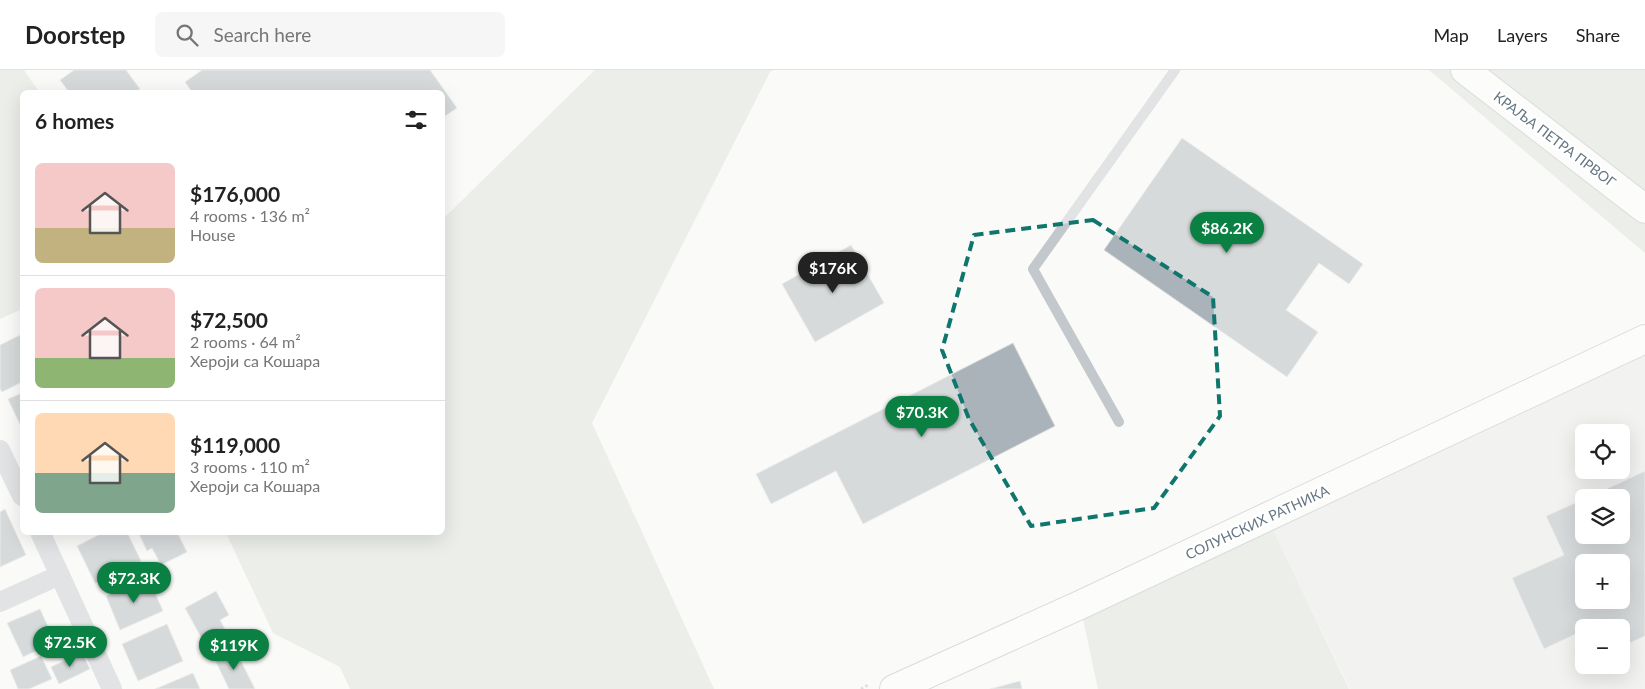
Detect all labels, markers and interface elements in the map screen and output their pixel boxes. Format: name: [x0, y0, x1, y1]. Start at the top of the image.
search box: [155, 12, 505, 57]
text: Doorstep: [25, 20, 125, 49]
icon: search: [173, 21, 201, 49]
text: Search here: [213, 23, 311, 46]
text: Map: [1433, 24, 1469, 46]
text: Layers: [1497, 24, 1548, 46]
text: Share: [1576, 24, 1620, 46]
street label: КРАЉА ПЕТРА ПРВОГ: [1491, 88, 1620, 191]
icon: filters: [402, 106, 430, 134]
text: 6 homes: [35, 108, 114, 133]
text: $176,000: [190, 181, 280, 206]
icon: home: [75, 183, 135, 243]
text: 4 rooms · 136 m²: [190, 206, 310, 225]
pin: $86.2K: [1186, 212, 1268, 254]
text: $86.2K: [1201, 218, 1253, 237]
text: House: [190, 225, 235, 244]
pin: $176K: [798, 252, 868, 294]
text: $176K: [809, 258, 857, 277]
text: $72,500: [190, 307, 268, 332]
icon: home: [75, 308, 135, 368]
text: 2 rooms · 64 m²: [190, 332, 301, 351]
text: Хероји са Кошара: [190, 351, 320, 370]
pin: $70.3K: [881, 396, 963, 438]
text: $70.3K: [896, 402, 948, 421]
map controls: [1575, 424, 1630, 674]
button: locate: [1575, 424, 1630, 479]
text: $119,000: [190, 432, 280, 457]
icon: home: [75, 433, 135, 493]
text: 3 rooms · 110 m²: [190, 457, 310, 476]
text: Хероји са Кошара: [190, 476, 320, 495]
street label: СОЛУНСКИХ РАТНИКА: [1182, 481, 1332, 563]
button: layers: [1575, 489, 1630, 544]
button: +: [1575, 554, 1630, 609]
pin: $72.3K: [93, 562, 175, 604]
text: $72.3K: [108, 568, 160, 587]
button: −: [1575, 619, 1630, 674]
pin: $72.5K: [29, 626, 111, 668]
pin: $119K: [199, 628, 269, 671]
text: $72.5K: [44, 632, 96, 651]
text: $119K: [210, 635, 258, 654]

